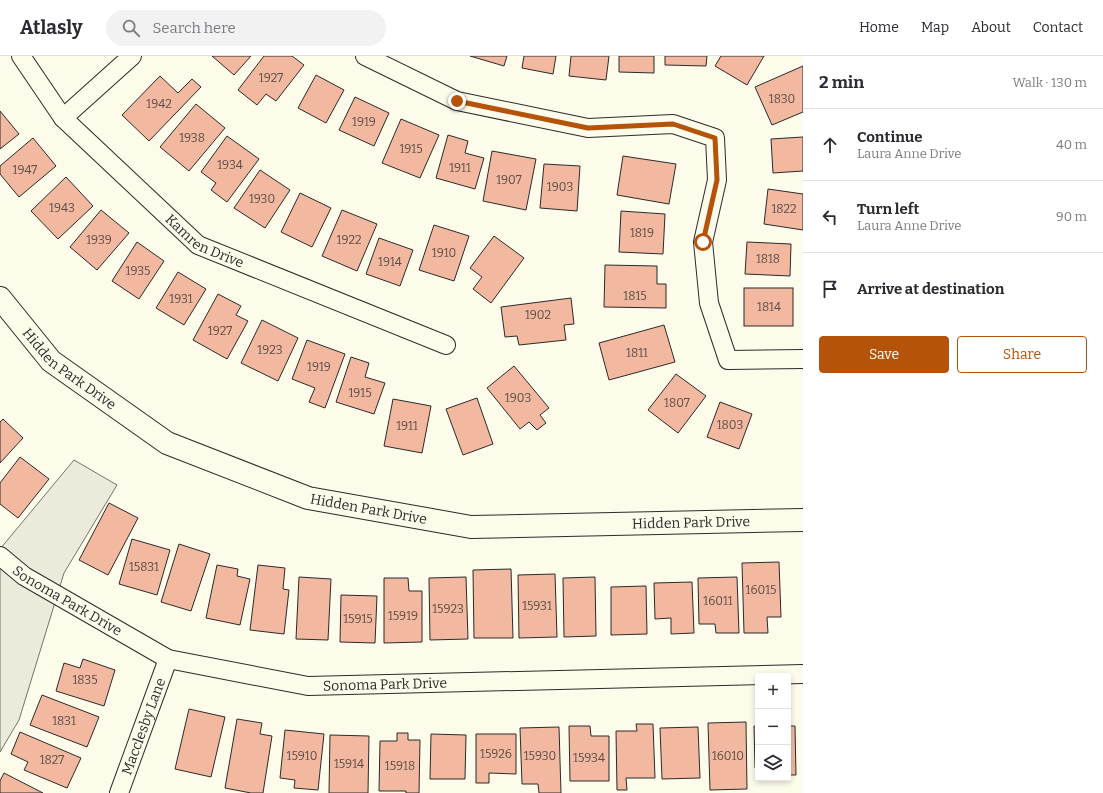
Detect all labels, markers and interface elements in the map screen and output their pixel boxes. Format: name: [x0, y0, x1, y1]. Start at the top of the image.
search box: [106, 10, 386, 46]
text: Atlasly: [20, 16, 82, 39]
icon: search: [120, 17, 142, 39]
text: Search here: [152, 19, 236, 37]
text: Home: [859, 19, 899, 36]
text: Map: [921, 19, 949, 36]
text: About: [971, 19, 1011, 36]
text: Contact: [1033, 19, 1083, 36]
house number: 1927: [259, 71, 283, 85]
text: 2 min: [819, 72, 864, 93]
text: Walk · 130 m: [1013, 75, 1087, 90]
route end: [448, 92, 466, 110]
house number: 1830: [769, 92, 795, 106]
house number: 1942: [146, 97, 172, 111]
house number: 1919: [352, 115, 376, 129]
text: Continue: [857, 128, 923, 146]
house number: 1938: [179, 131, 205, 145]
icon: ahead: [819, 134, 841, 156]
text: 40 m: [1056, 137, 1087, 152]
house number: 1915: [399, 142, 423, 156]
text: Laura Anne Drive: [857, 146, 961, 161]
house number: 1934: [217, 158, 243, 172]
house number: 1911: [449, 161, 471, 175]
house number: 1947: [13, 163, 37, 177]
house number: 1907: [496, 173, 522, 187]
house number: 1903: [547, 180, 573, 194]
house number: 1930: [249, 192, 275, 206]
text: Turn left: [857, 200, 919, 218]
house number: 1943: [49, 201, 75, 215]
house number: 1822: [771, 202, 797, 216]
icon: left: [819, 206, 841, 228]
text: 90 m: [1056, 209, 1087, 224]
street label: Kamren Drive: [162, 211, 246, 272]
text: Laura Anne Drive: [857, 218, 961, 233]
house number: 1819: [630, 226, 654, 240]
house number: 1939: [86, 233, 112, 247]
house number: 1922: [337, 233, 361, 247]
route start: [694, 233, 712, 251]
house number: 1910: [432, 246, 456, 260]
house number: 1818: [756, 252, 780, 266]
house number: 1914: [378, 255, 402, 269]
house number: 1935: [126, 264, 150, 278]
icon: arrive: [819, 278, 841, 300]
text: Arrive at destination: [857, 280, 1004, 298]
house number: 1815: [623, 289, 647, 303]
house number: 1931: [169, 292, 193, 306]
house number: 1814: [757, 300, 781, 314]
house number: 1902: [525, 308, 551, 322]
house number: 1927: [208, 324, 232, 338]
street label: Hidden Park Drive: [19, 325, 119, 413]
button: Save: [819, 336, 949, 373]
button: Share: [957, 336, 1087, 373]
house number: 1923: [257, 343, 283, 357]
house number: 1811: [626, 346, 648, 360]
house number: 1919: [307, 360, 331, 374]
house number: 1915: [348, 386, 372, 400]
house number: 1903: [505, 391, 531, 405]
house number: 1807: [664, 396, 690, 410]
house number: 1803: [717, 418, 743, 432]
house number: 1911: [396, 419, 418, 433]
street label: Hidden Park Drive: [309, 491, 428, 528]
street label: Hidden Park Drive: [632, 513, 750, 533]
house number: 15831: [129, 560, 159, 574]
street label: Sonoma Park Drive: [9, 562, 125, 640]
house number: 16015: [746, 583, 776, 597]
house number: 16011: [703, 594, 733, 608]
house number: 15931: [522, 599, 552, 613]
house number: 15923: [432, 602, 464, 616]
house number: 15919: [388, 609, 418, 623]
house number: 15915: [343, 612, 373, 626]
house number: 1835: [72, 673, 98, 687]
map controls: [755, 673, 791, 781]
button: +: [755, 673, 791, 709]
street label: Sonoma Park Drive: [323, 675, 447, 695]
street label: Macclesby Lane: [118, 676, 169, 777]
button: −: [755, 709, 791, 745]
house number: 1831: [52, 714, 76, 728]
button: layers: [755, 745, 791, 781]
house number: 15926: [480, 747, 512, 761]
house number: 15910: [287, 749, 317, 763]
house number: 15930: [524, 749, 556, 763]
house number: 16010: [712, 749, 744, 763]
house number: 15934: [573, 751, 605, 765]
house number: 1827: [40, 753, 64, 767]
house number: 15914: [334, 757, 364, 771]
house number: 15918: [385, 759, 415, 773]

